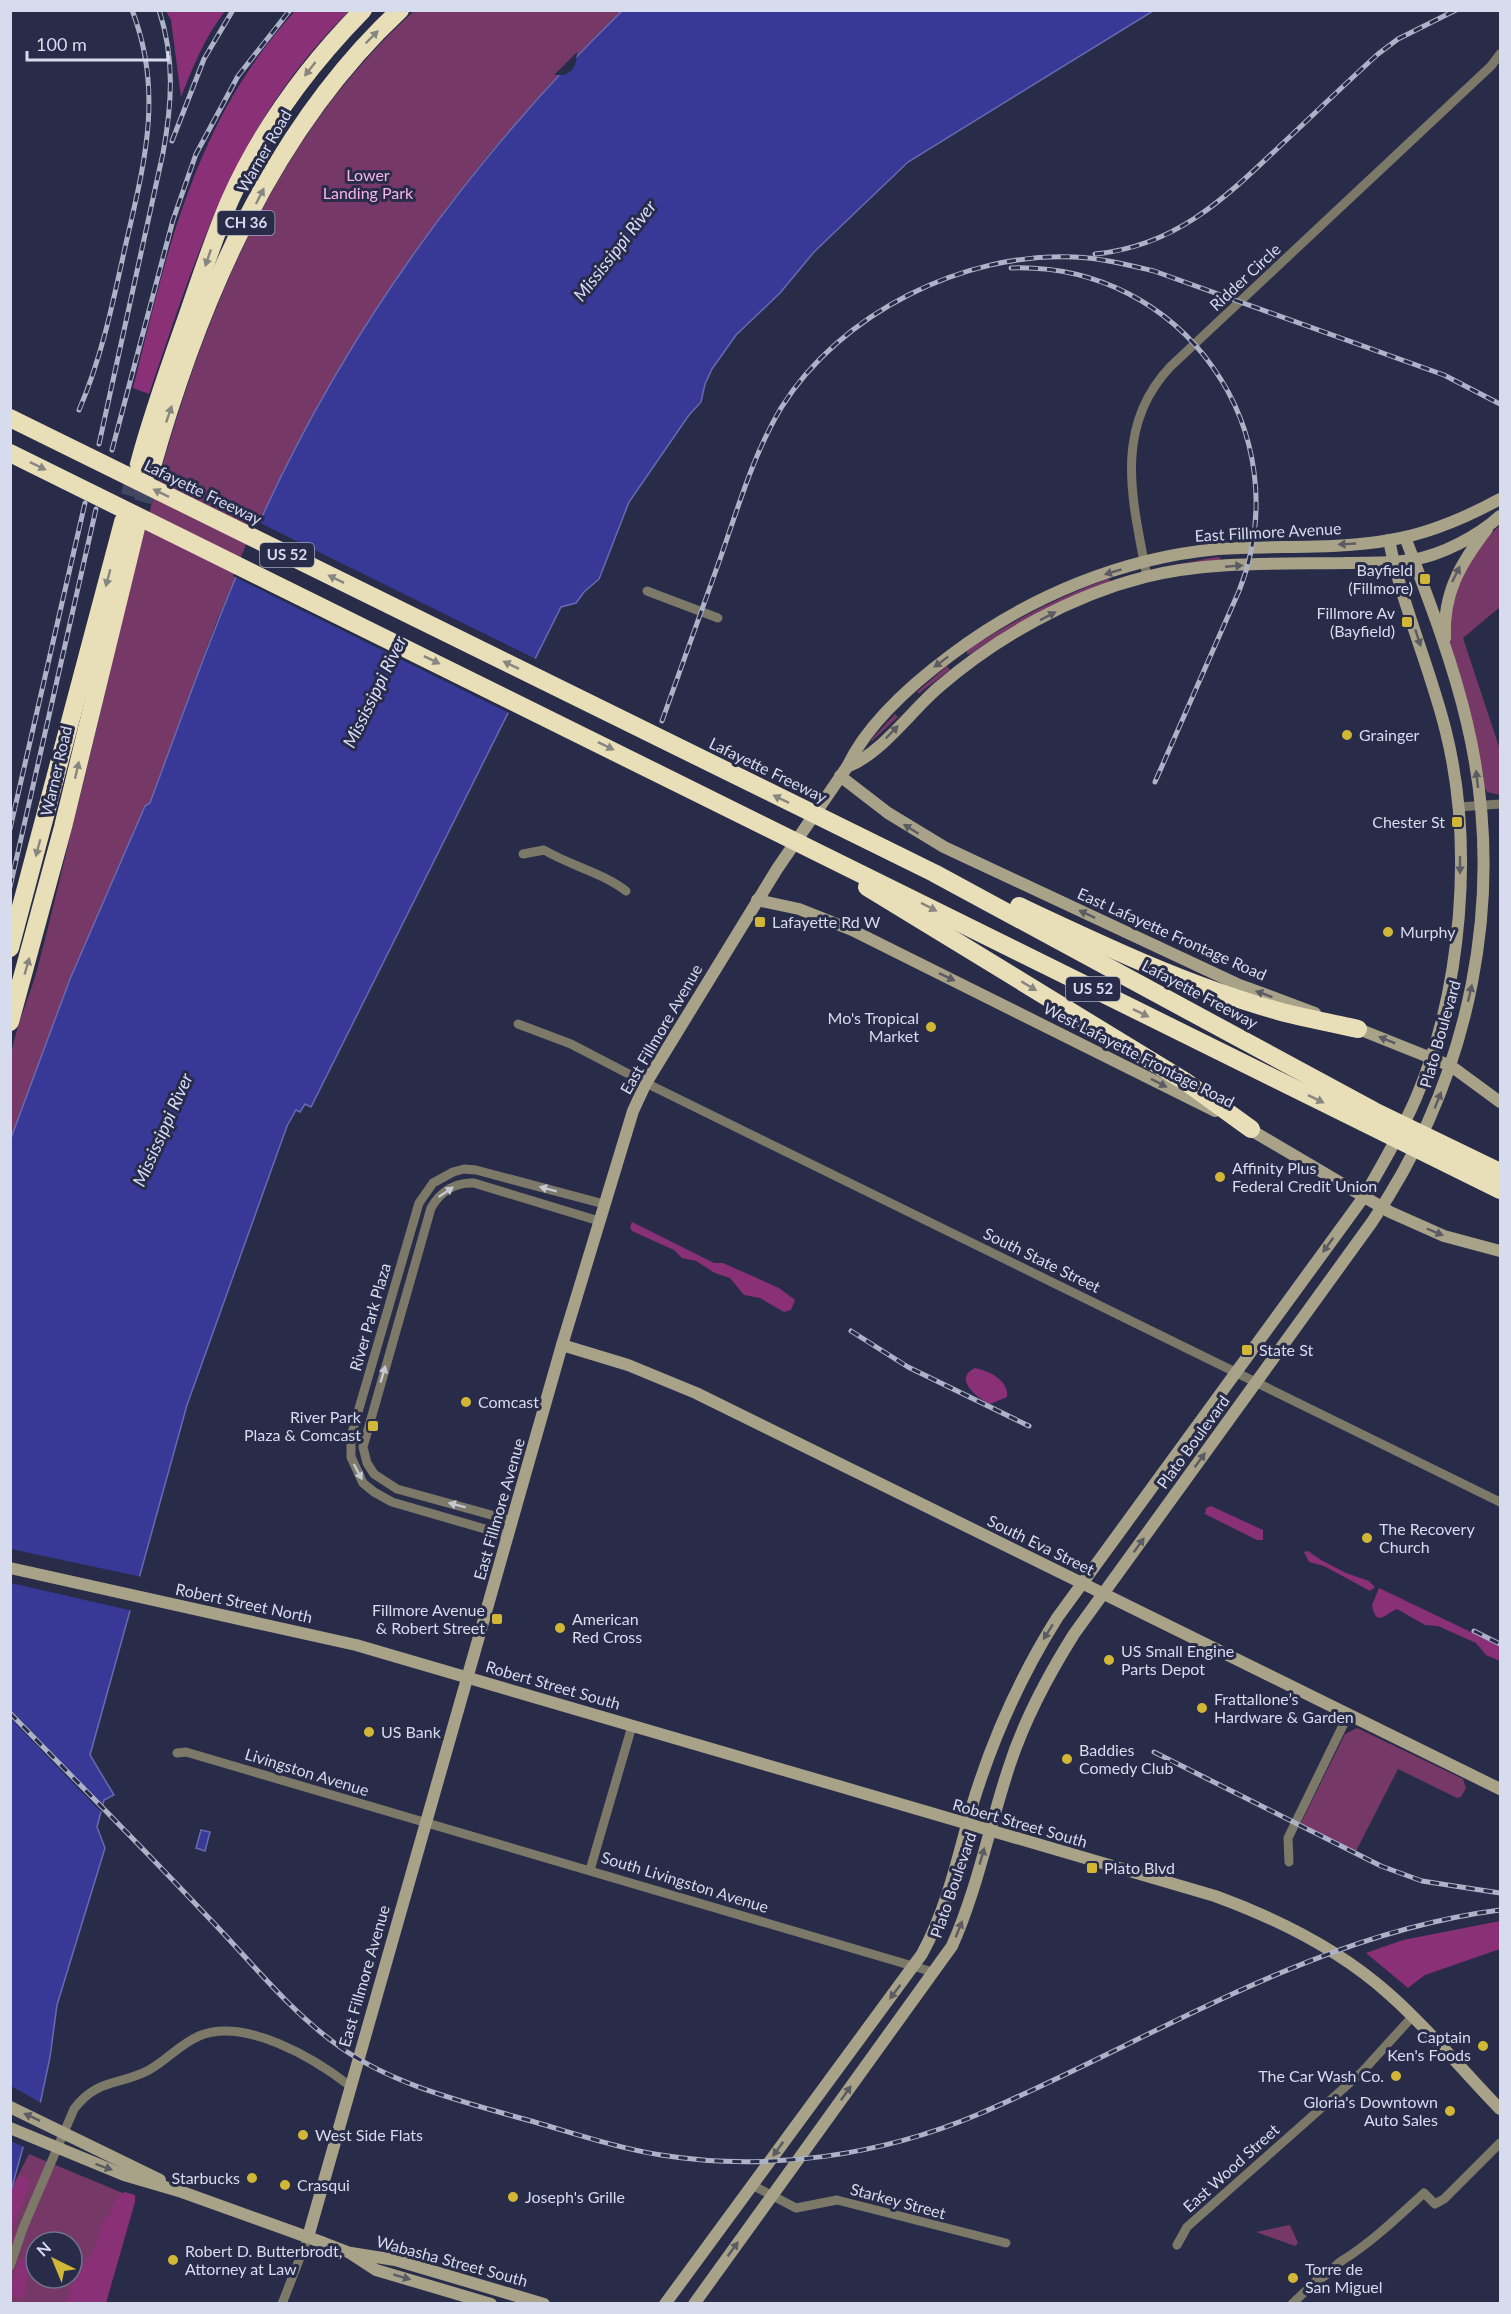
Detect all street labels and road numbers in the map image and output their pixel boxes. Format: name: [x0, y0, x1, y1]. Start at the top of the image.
street label: Warner Road: [232, 106, 295, 195]
road number: CH 36: [218, 211, 274, 235]
street label: Ridder Circle: [1205, 239, 1284, 314]
street label: Lafayette Freeway: [141, 455, 266, 529]
street label: East Fillmore Avenue: [1194, 518, 1342, 545]
road number: US 52: [260, 543, 314, 567]
street label: Warner Road: [36, 724, 75, 818]
street label: Lafayette Freeway: [706, 733, 831, 807]
street label: East Lafayette Frontage Road: [1075, 883, 1270, 984]
street label: Lafayette Freeway: [1139, 955, 1262, 1032]
street label: East Fillmore Avenue: [616, 960, 706, 1097]
road number: US 52: [1066, 977, 1120, 1001]
street label: Plato Boulevard: [1415, 978, 1464, 1090]
street label: West Lafayette Frontage Road: [1041, 998, 1238, 1111]
street label: South State Street: [981, 1223, 1104, 1296]
street label: River Park Plaza: [345, 1261, 394, 1373]
street label: Plato Boulevard: [1152, 1391, 1233, 1492]
street label: East Fillmore Avenue: [469, 1436, 528, 1582]
street label: South Eva Street: [985, 1510, 1098, 1579]
street label: Robert Street North: [174, 1579, 314, 1626]
street label: Robert Street South: [484, 1656, 623, 1713]
street label: Livingston Avenue: [243, 1744, 371, 1799]
street label: Robert Street South: [951, 1794, 1090, 1851]
street label: Plato Boulevard: [926, 1829, 980, 1940]
street label: South Livingston Avenue: [599, 1847, 771, 1916]
street label: East Fillmore Avenue: [334, 1903, 393, 2049]
street label: East Wood Street: [1179, 2119, 1283, 2216]
street label: Starkey Street: [848, 2179, 948, 2222]
street label: Wabasha Street South: [374, 2231, 530, 2290]

